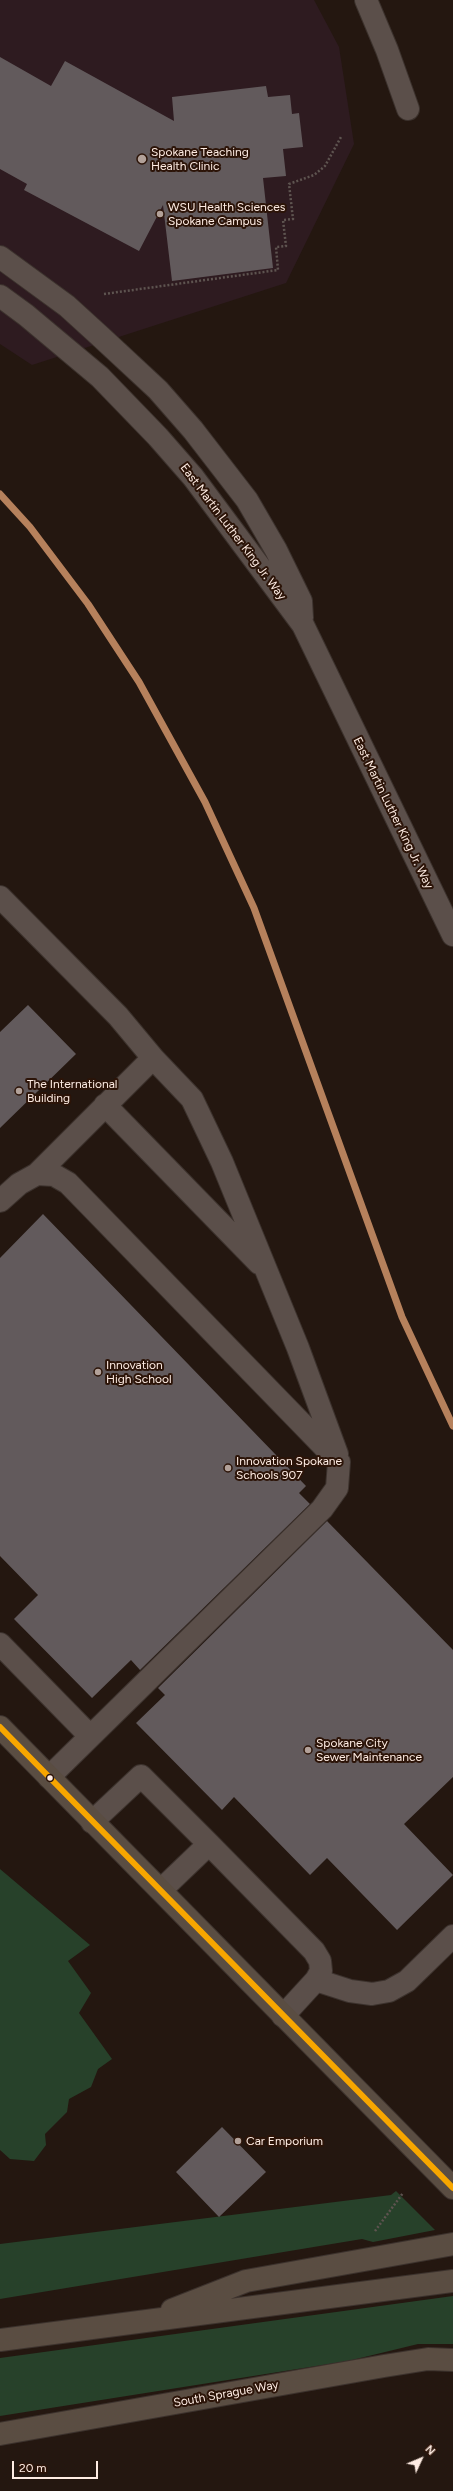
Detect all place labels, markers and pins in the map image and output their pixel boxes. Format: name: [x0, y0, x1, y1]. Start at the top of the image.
place label: Spokane Teaching Health Clinic: [151, 145, 249, 173]
marker: Spokane Teaching Health Clinic: [136, 153, 148, 165]
place label: WSU Health Sciences Spokane Campus: [168, 200, 285, 228]
marker: WSU Health Sciences Spokane Campus: [155, 209, 165, 219]
place label: The International Building: [27, 1077, 117, 1105]
marker: The International Building: [14, 1086, 24, 1096]
place label: Innovation High School: [106, 1358, 172, 1386]
marker: Innovation High School: [93, 1367, 103, 1377]
place label: Innovation Spokane Schools 907: [236, 1454, 342, 1482]
marker: Innovation Spokane Schools 907: [223, 1463, 233, 1473]
place label: Spokane City Sewer Maintenance: [316, 1736, 422, 1764]
marker: Spokane City Sewer Maintenance: [303, 1745, 313, 1755]
unlabelled marker: [45, 1773, 55, 1783]
place label: Car Emporium: [246, 2134, 323, 2148]
marker: Car Emporium: [233, 2136, 243, 2146]

